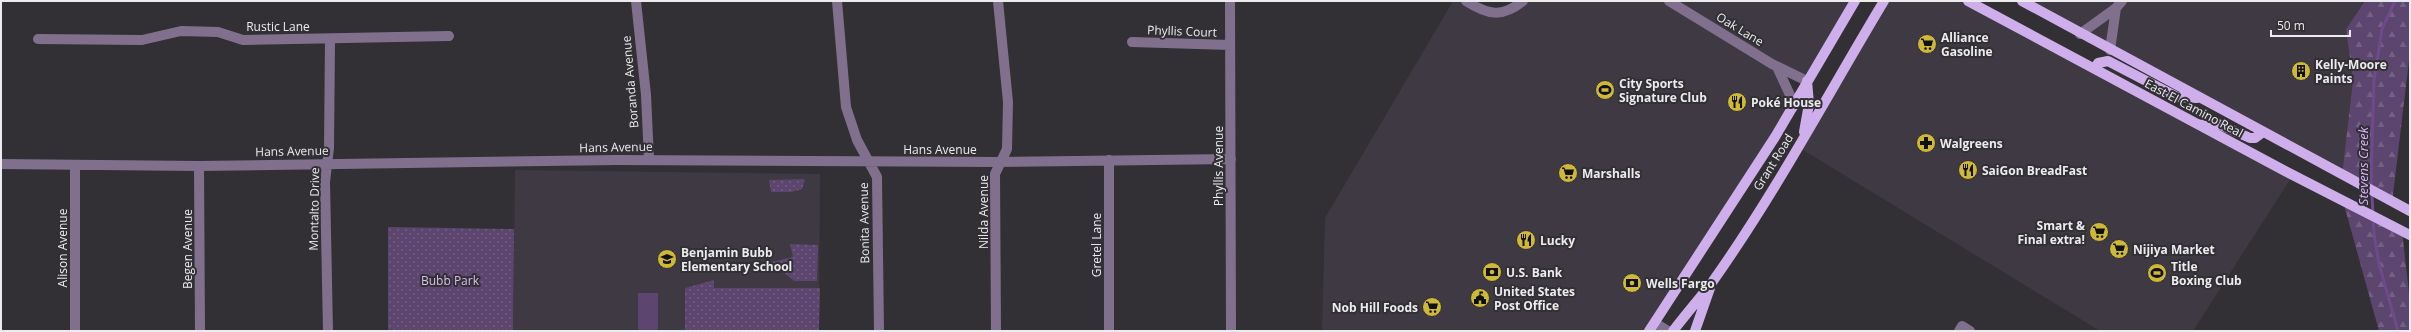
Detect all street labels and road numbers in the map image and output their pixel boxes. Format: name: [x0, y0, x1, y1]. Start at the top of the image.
street label: Oak Lane: [1713, 8, 1767, 50]
street label: Rustic Lane: [246, 18, 310, 35]
street label: Phyllis Court: [1147, 21, 1217, 41]
street label: Boranda Avenue: [617, 35, 643, 129]
street label: East El Camino Real: [2142, 75, 2246, 141]
street label: Phyllis Avenue: [1210, 126, 1227, 206]
street label: Grant Road: [1749, 130, 1797, 194]
street label: Hans Avenue: [579, 138, 653, 156]
street label: Hans Avenue: [903, 141, 977, 158]
street label: Hans Avenue: [255, 142, 329, 160]
street label: Montalto Drive: [305, 167, 323, 251]
street label: Nilda Avenue: [975, 175, 992, 249]
street label: Bonita Avenue: [855, 182, 873, 264]
street label: Alison Avenue: [54, 208, 71, 287]
street label: Begen Avenue: [179, 209, 196, 289]
street label: Gretel Lane: [1088, 212, 1105, 277]

